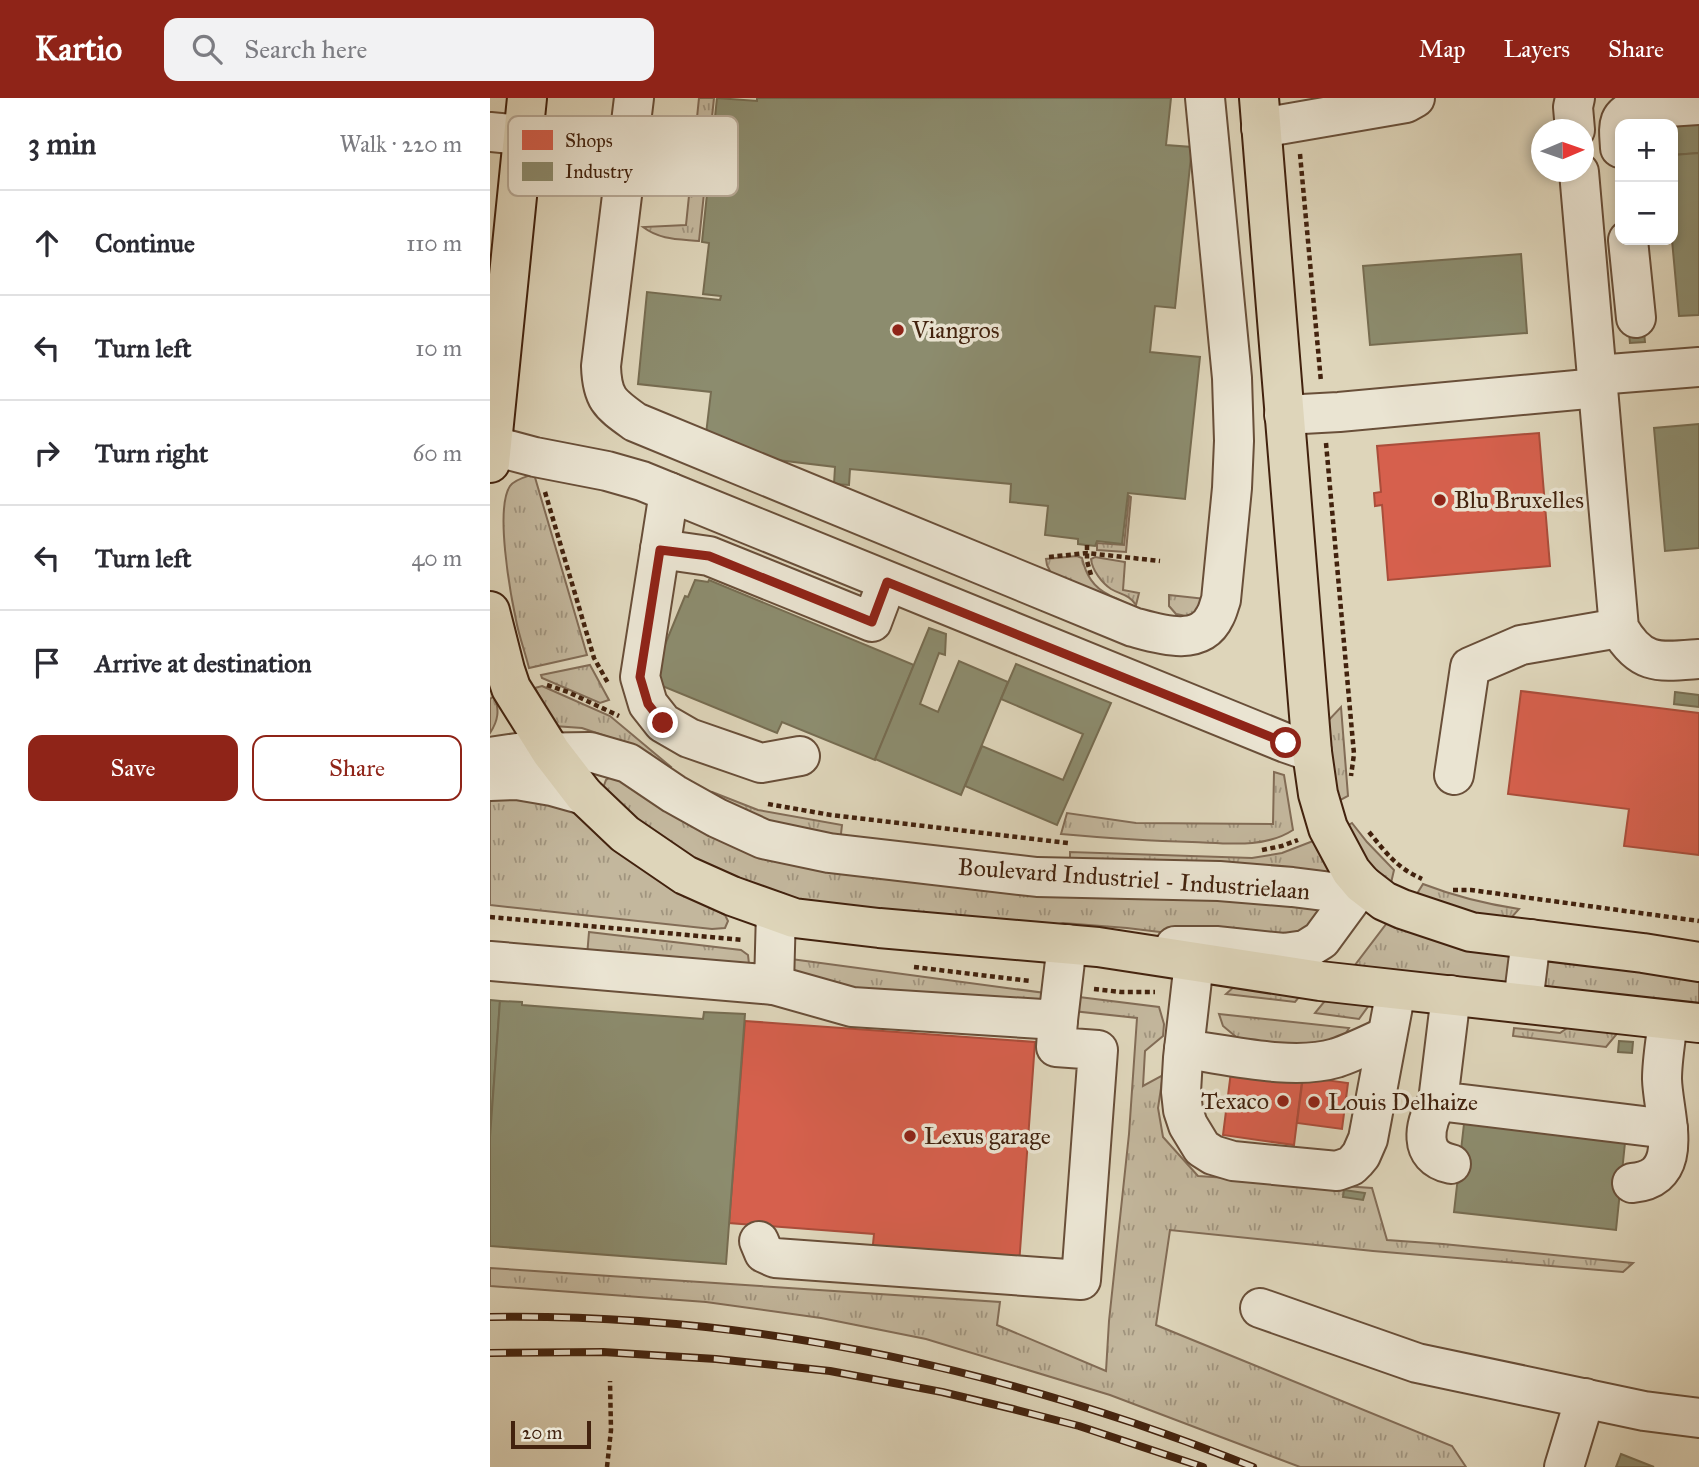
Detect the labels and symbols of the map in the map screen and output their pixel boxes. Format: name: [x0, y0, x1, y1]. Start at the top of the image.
legend: [508, 116, 738, 196]
north arrow: [1531, 119, 1594, 182]
text: Shops: [565, 129, 613, 152]
text: Industry: [565, 160, 634, 183]
place label: Viangros: [911, 315, 1000, 345]
marker: Viangros: [890, 322, 906, 338]
place label: Blu Bruxelles: [1454, 485, 1584, 515]
marker: Blu Bruxelles: [1432, 492, 1448, 508]
route end: [647, 707, 678, 738]
route start: [1270, 727, 1301, 758]
street label: Boulevard Industriel - Industrielaan: [957, 852, 1311, 906]
place label: Texaco: [1201, 1086, 1269, 1116]
place label: Louis Delhaize: [1328, 1087, 1478, 1117]
marker: Texaco: [1275, 1093, 1291, 1109]
marker: Louis Delhaize: [1306, 1094, 1322, 1110]
place label: Lexus garage: [924, 1121, 1051, 1151]
marker: Lexus garage: [902, 1128, 918, 1144]
scale bar: [511, 1418, 592, 1450]

